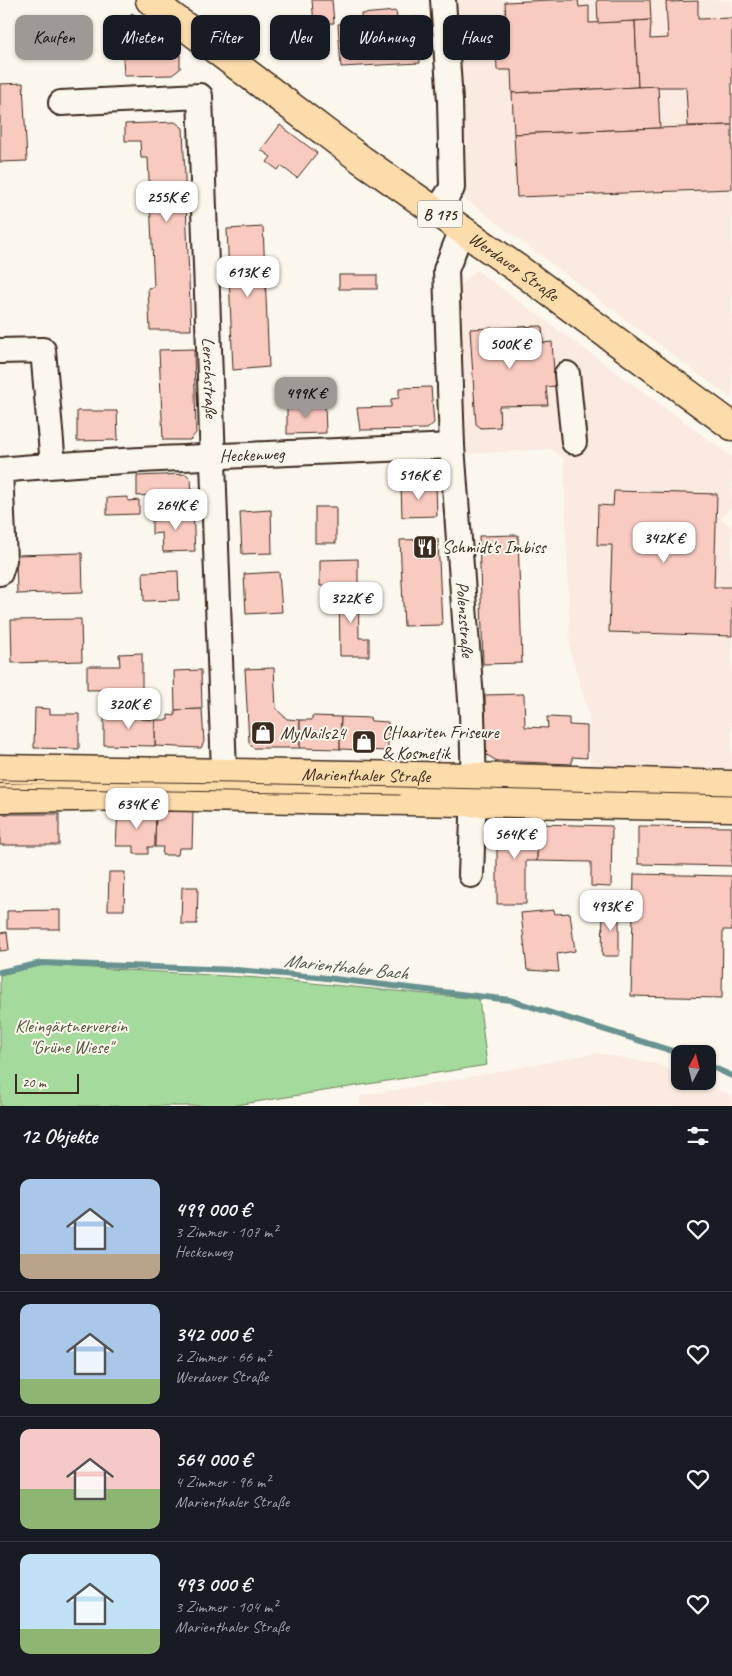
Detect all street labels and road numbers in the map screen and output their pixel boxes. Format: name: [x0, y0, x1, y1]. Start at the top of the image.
road number: B 175: [418, 200, 462, 228]
street label: Werdauer Straße: [465, 227, 564, 307]
street label: Lerschstraße: [198, 337, 222, 419]
street label: Heckenweg: [219, 442, 286, 467]
street label: Polenzstraße: [451, 581, 479, 659]
street label: Marienthaler Straße: [301, 763, 432, 787]

